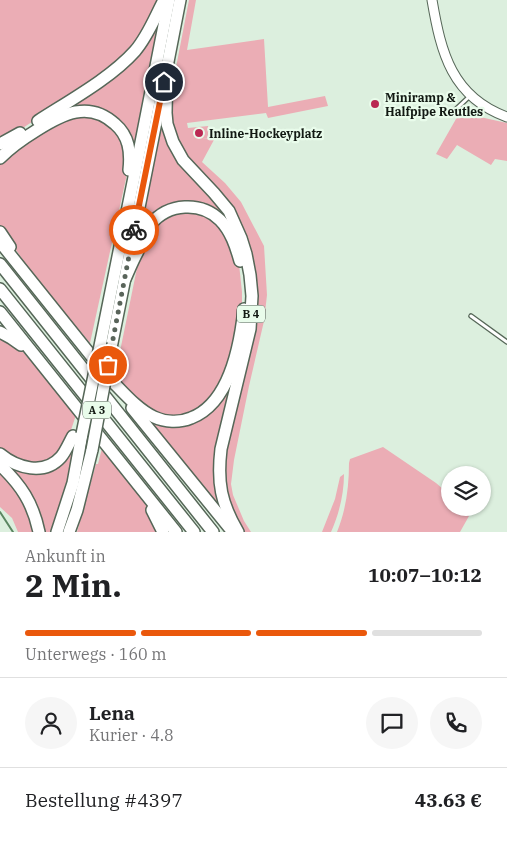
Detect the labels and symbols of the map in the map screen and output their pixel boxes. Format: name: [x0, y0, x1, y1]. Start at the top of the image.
pin: [143, 61, 185, 103]
place label: Miniramp & Halfpipe Reutles: [385, 90, 483, 119]
marker: Miniramp & Halfpipe Reutles: [369, 98, 381, 110]
place label: Inline-Hockeyplatz: [209, 126, 322, 141]
marker: Inline-Hockeyplatz: [193, 127, 205, 139]
courier: [109, 205, 159, 255]
road number: B 4: [237, 306, 265, 322]
pin: [87, 344, 129, 386]
road number: A 3: [83, 402, 111, 418]

